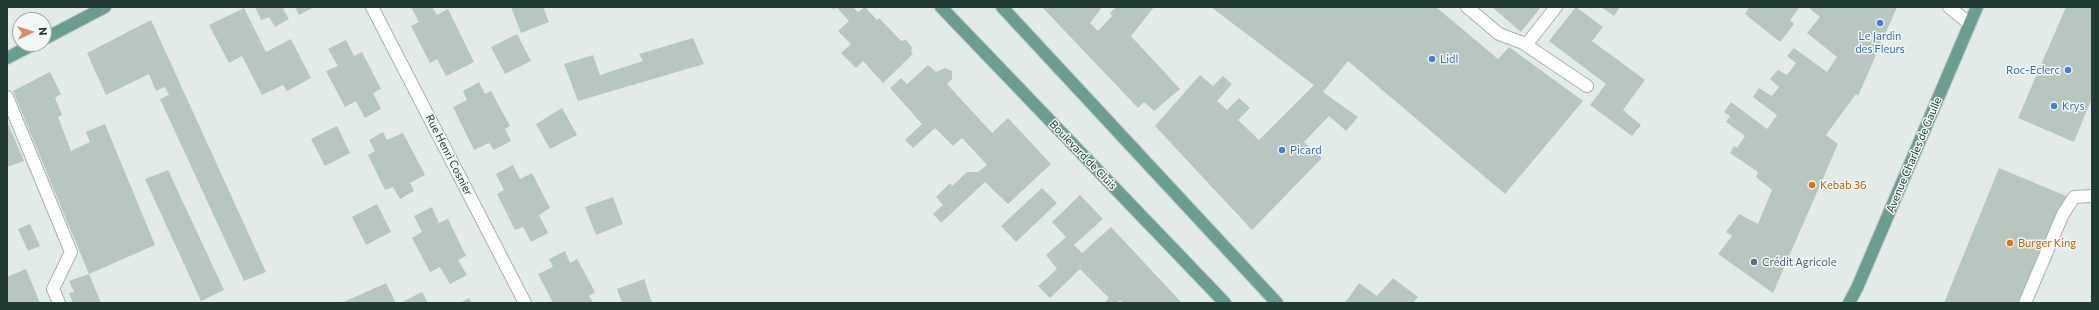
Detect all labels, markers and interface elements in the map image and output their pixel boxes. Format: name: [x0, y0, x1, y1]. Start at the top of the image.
north arrow: [12, 12, 52, 52]
marker: Le Jardin des Fleurs: [1875, 18, 1885, 28]
text: N: [37, 27, 50, 36]
place label: Le Jardin des Fleurs: [1855, 29, 1905, 55]
place label: Lidl: [1440, 52, 1458, 66]
marker: Lidl: [1427, 54, 1437, 64]
place label: Roc-Eclerc: [2006, 63, 2060, 77]
marker: Roc-Eclerc: [2063, 65, 2073, 75]
street label: Avenue Charles de Gaulle: [1884, 95, 1944, 215]
place label: Krys: [2062, 99, 2084, 113]
marker: Krys: [2049, 101, 2059, 111]
street label: Rue Henri Cosnier: [423, 112, 475, 198]
street label: Boulevard de Cluis: [1047, 118, 1119, 192]
place label: Picard: [1290, 143, 1321, 157]
marker: Picard: [1277, 145, 1287, 155]
place label: Kebab 36: [1820, 178, 1867, 192]
marker: Kebab 36: [1807, 180, 1817, 190]
place label: Burger King: [2018, 236, 2076, 250]
marker: Burger King: [2005, 238, 2015, 248]
place label: Crédit Agricole: [1762, 255, 1836, 269]
marker: Crédit Agricole: [1749, 257, 1759, 267]

